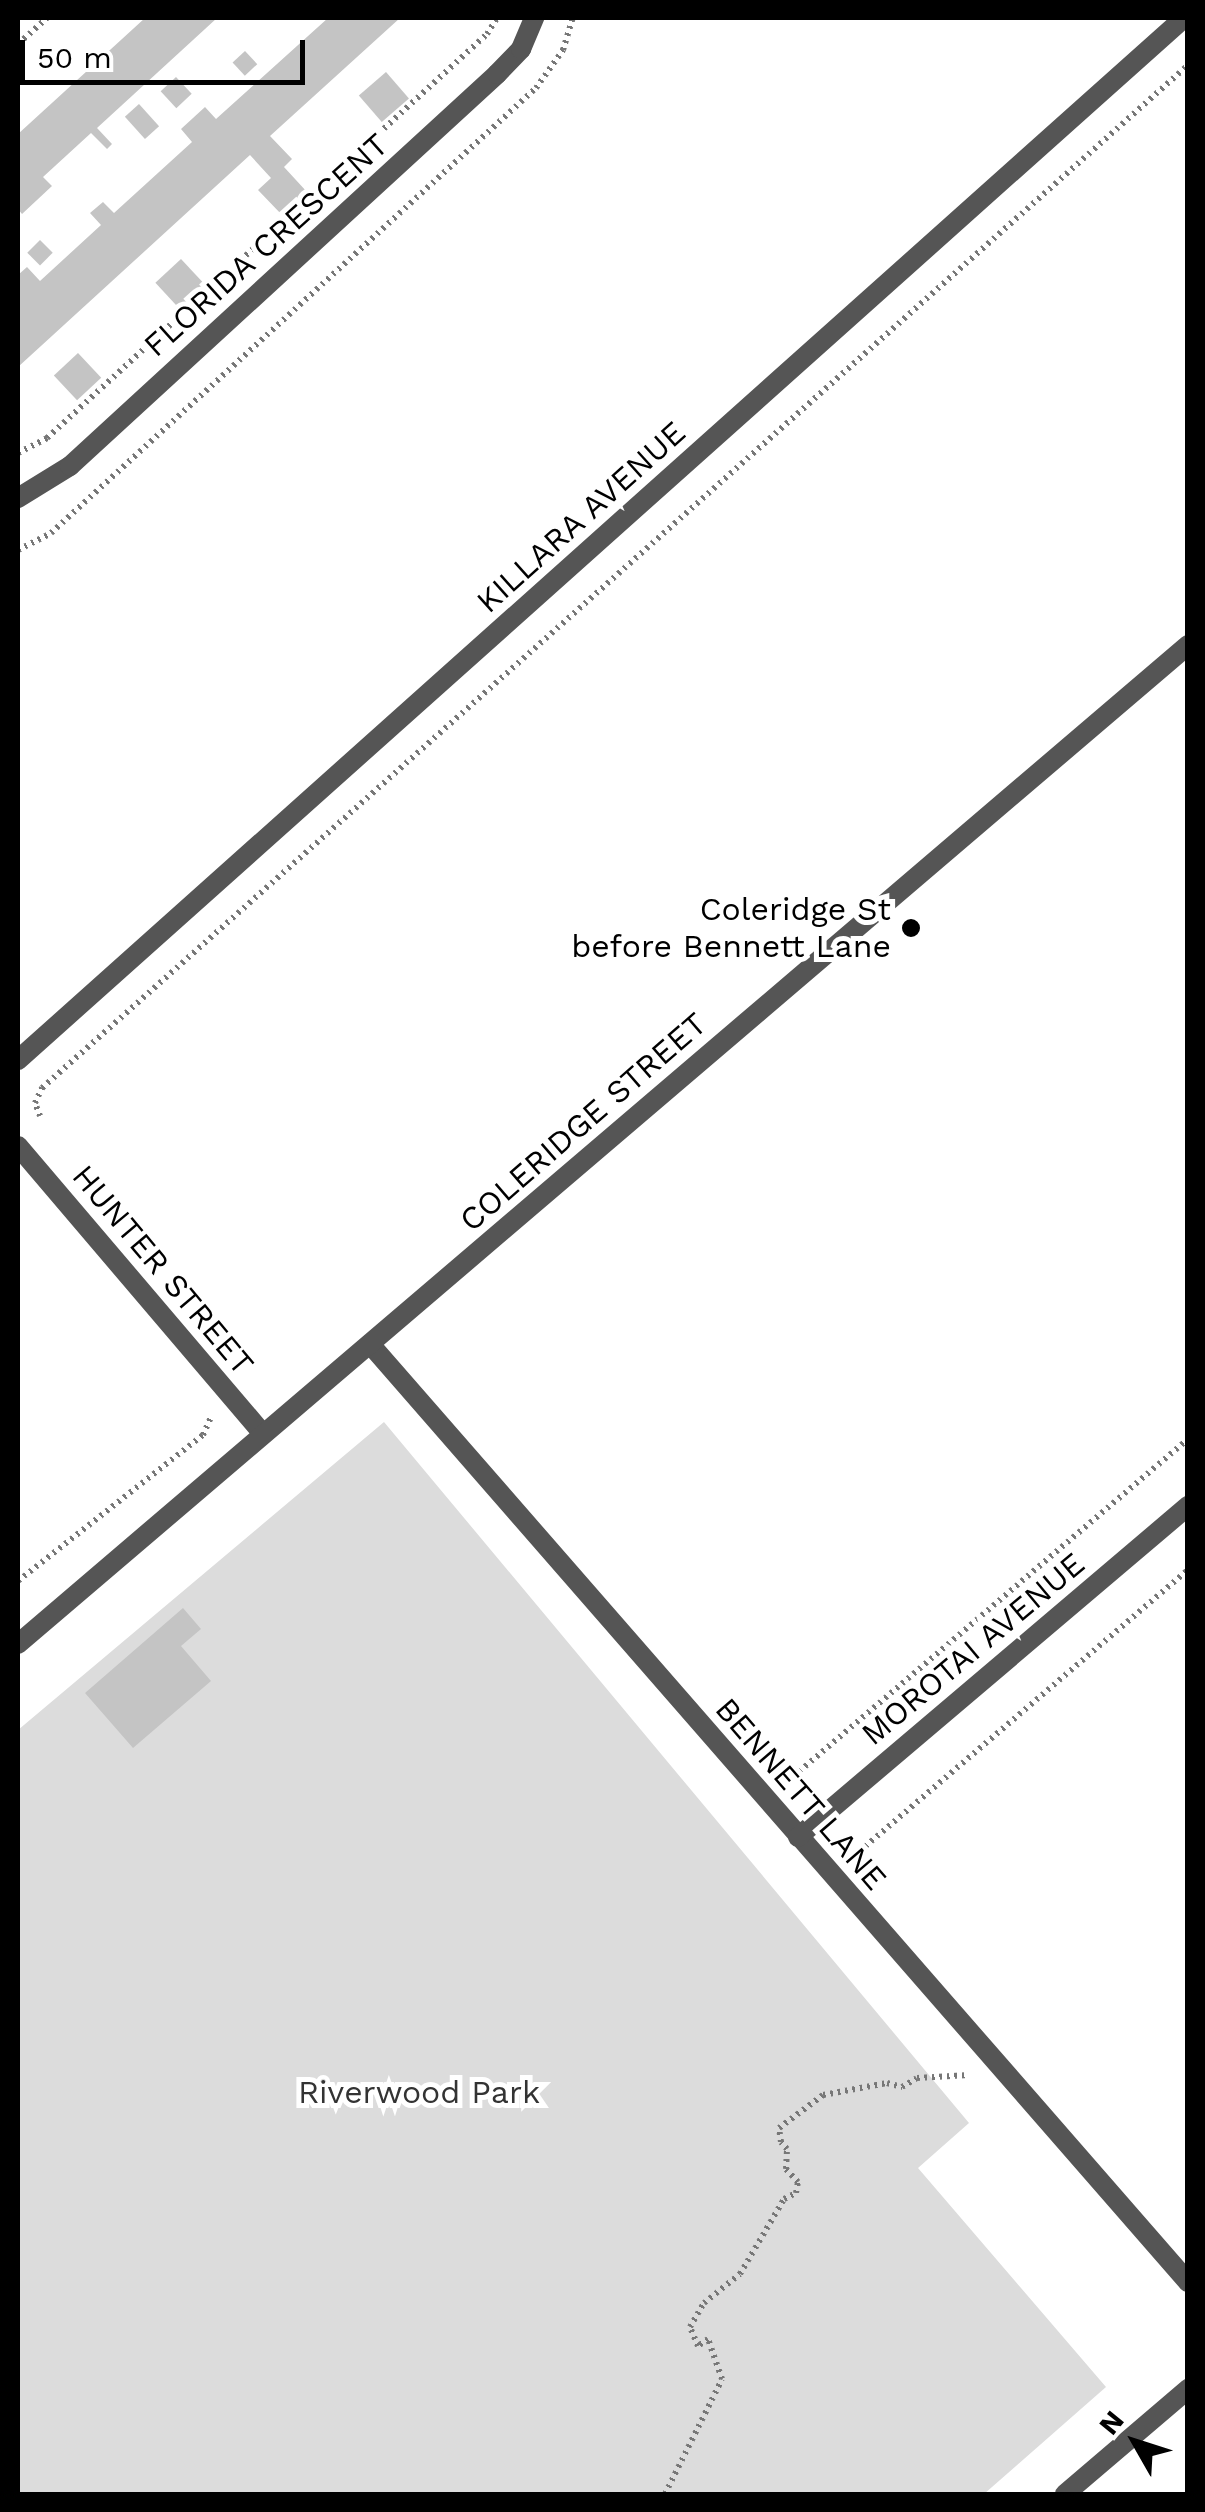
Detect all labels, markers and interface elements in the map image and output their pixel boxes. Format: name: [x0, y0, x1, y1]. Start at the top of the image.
scale bar: [25, 20, 310, 82]
text: 50 m: [37, 40, 112, 75]
street label: FLORIDA CRESCENT: [136, 125, 396, 365]
street label: KILLARA AVENUE: [468, 412, 694, 622]
place label: Coleridge St before Bennett Lane: [571, 891, 891, 966]
marker: Coleridge St before Bennett Lane: [900, 917, 922, 939]
street label: COLERIDGE STREET: [452, 1004, 714, 1240]
street label: HUNTER STREET: [64, 1157, 262, 1383]
street label: MOROTAI AVENUE: [853, 1544, 1093, 1754]
street label: BENNETT LANE: [707, 1690, 895, 1898]
park label: Riverwood Park: [298, 2073, 540, 2111]
north arrow: [1085, 2392, 1185, 2492]
text: N: [1092, 2404, 1131, 2441]

